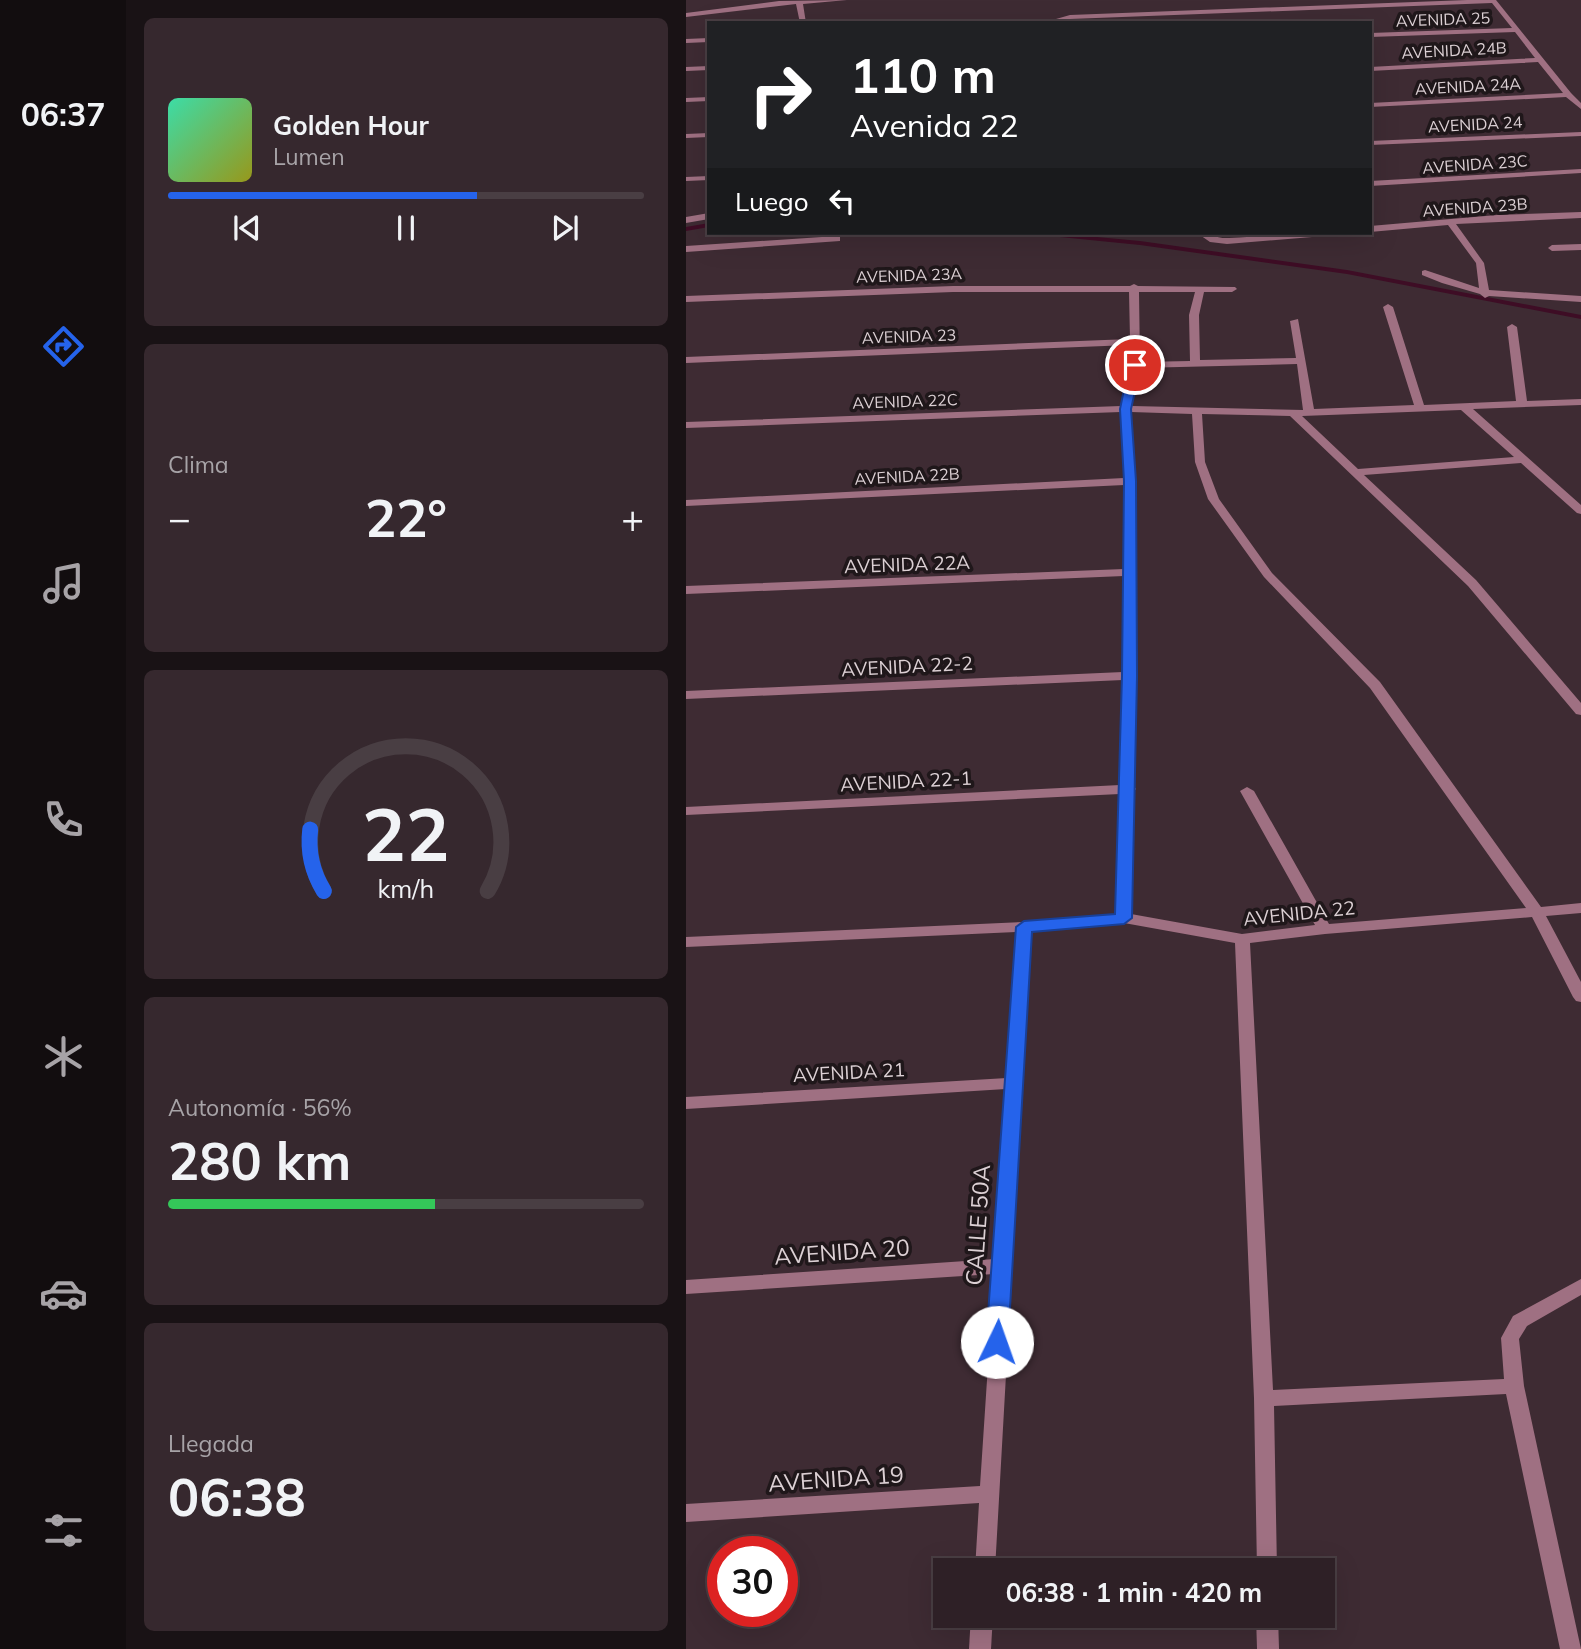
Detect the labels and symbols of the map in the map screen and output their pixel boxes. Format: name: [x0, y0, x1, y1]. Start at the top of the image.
street label: AVENIDA 25: [1395, 7, 1491, 31]
street label: AVENIDA 24B: [1401, 37, 1507, 63]
street label: AVENIDA 24A: [1414, 73, 1522, 99]
street label: AVENIDA 24: [1427, 112, 1523, 136]
street label: AVENIDA 23C: [1422, 150, 1528, 178]
street label: AVENIDA 23B: [1422, 193, 1528, 221]
street label: AVENIDA 23A: [856, 263, 963, 287]
street label: AVENIDA 23: [861, 324, 957, 348]
pin: [1105, 335, 1165, 395]
street label: AVENIDA 22C: [852, 389, 958, 413]
street label: AVENIDA 22B: [854, 463, 960, 489]
street label: AVENIDA 22A: [844, 550, 970, 578]
street label: AVENIDA 22-2: [841, 651, 973, 681]
street label: AVENIDA 22-1: [840, 766, 972, 796]
street label: AVENIDA 22: [1242, 895, 1356, 931]
street label: AVENIDA 21: [792, 1057, 906, 1087]
street label: CALLE 50A: [959, 1163, 996, 1287]
street label: AVENIDA 20: [773, 1232, 911, 1271]
position arrow: [960, 1305, 1034, 1379]
street label: AVENIDA 19: [767, 1459, 905, 1498]
speed limit sign: 30: [707, 1536, 798, 1627]

